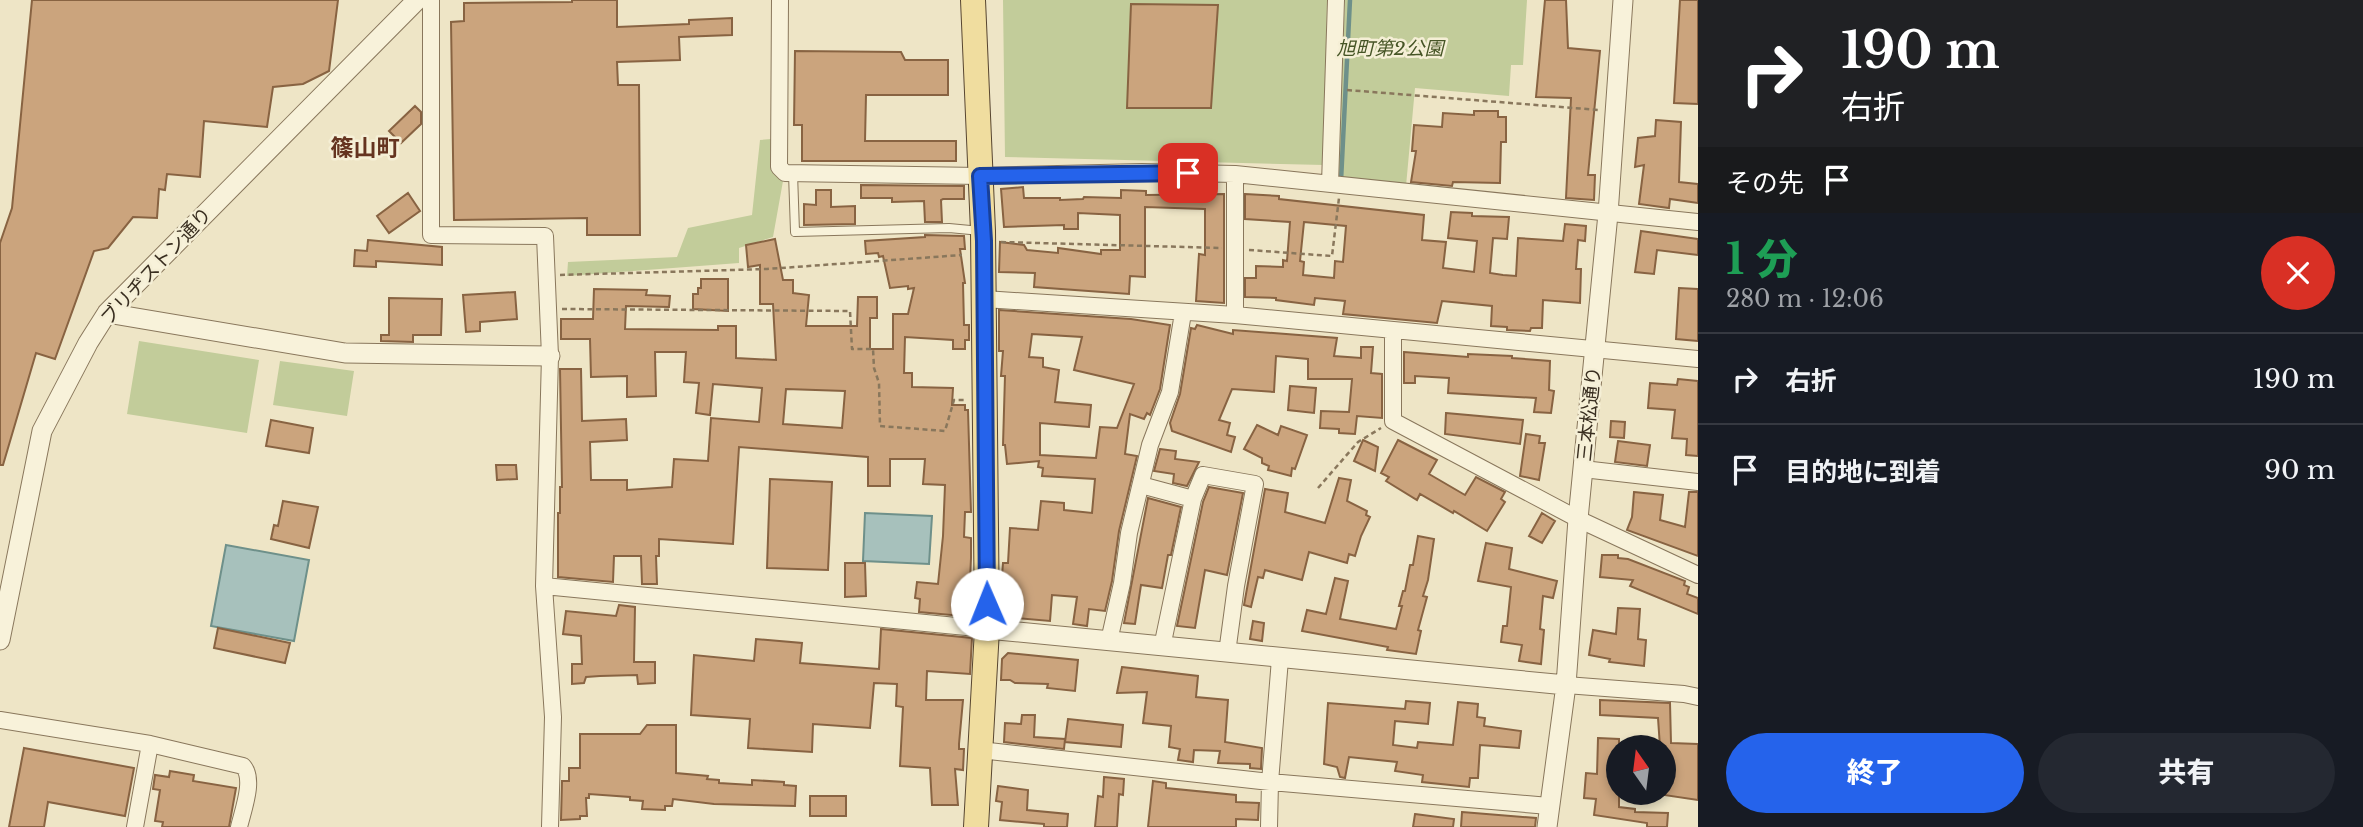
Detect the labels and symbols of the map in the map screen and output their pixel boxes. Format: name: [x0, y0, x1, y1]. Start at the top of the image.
park label: 旭町第2公園: [1337, 37, 1446, 60]
district label: 篠山町: [331, 134, 400, 162]
pin: [1158, 143, 1218, 203]
street label: ブリヂストン通り: [96, 203, 216, 329]
street label: 三本松通り: [1573, 366, 1605, 462]
position arrow: [950, 567, 1024, 641]
north arrow: [1606, 735, 1676, 805]

